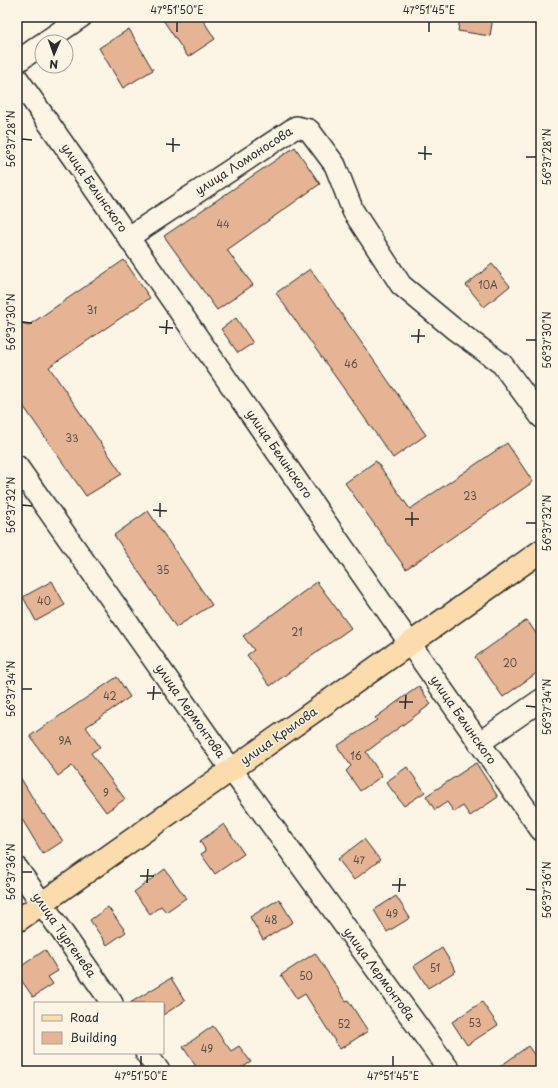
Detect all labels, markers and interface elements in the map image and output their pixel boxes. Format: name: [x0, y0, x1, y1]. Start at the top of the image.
text: 47°51'50"E: [151, 2, 203, 17]
text: 47°51'45"E: [403, 2, 455, 17]
north arrow: [34, 34, 74, 74]
text: N: [49, 56, 58, 73]
text: 56°37'28"N: [3, 110, 18, 167]
street label: улица Ломоносова: [191, 122, 296, 199]
text: 56°37'28"N: [539, 128, 554, 185]
street label: улица Белинского: [57, 139, 132, 236]
house number: 44: [216, 216, 230, 231]
house number: 10А: [478, 277, 498, 292]
text: 56°37'30"N: [3, 293, 18, 351]
house number: 31: [87, 302, 97, 317]
text: 56°37'30"N: [539, 311, 554, 369]
house number: 46: [344, 356, 358, 371]
street label: улица Белинского: [242, 405, 317, 502]
house number: 33: [65, 430, 79, 445]
text: 56°37'32"N: [3, 476, 18, 533]
house number: 23: [463, 488, 477, 503]
text: 56°37'32"N: [539, 494, 554, 551]
house number: 35: [157, 562, 169, 577]
house number: 40: [37, 593, 51, 608]
house number: 21: [291, 624, 303, 639]
house number: 20: [503, 655, 517, 670]
street label: улица Лермонтова: [151, 660, 230, 762]
text: 56°37'34"N: [3, 661, 18, 717]
street label: улица Белинского: [426, 671, 501, 768]
text: 56°37'34"N: [539, 679, 554, 735]
house number: 42: [103, 688, 117, 703]
street label: улица Крылова: [236, 702, 321, 768]
house number: 9А: [58, 733, 72, 748]
house number: 16: [350, 748, 362, 763]
house number: 9: [103, 785, 109, 800]
text: 56°37'36"N: [3, 843, 18, 901]
house number: 47: [353, 852, 366, 867]
text: 56°37'36"N: [539, 861, 554, 919]
street label: улица Тургенева: [29, 888, 101, 981]
house number: 49: [386, 906, 398, 921]
house number: 48: [265, 912, 277, 927]
street label: улица Лермонтова: [340, 923, 420, 1024]
house number: 51: [430, 960, 440, 975]
house number: 50: [299, 968, 313, 983]
legend: [34, 1002, 164, 1054]
text: Road: [70, 1008, 99, 1026]
house number: 53: [469, 1015, 481, 1030]
house number: 52: [337, 1016, 351, 1031]
text: Building: [70, 1028, 117, 1046]
house number: 49: [201, 1041, 213, 1056]
text: 47°51'50"E: [115, 1068, 167, 1083]
text: 47°51'45"E: [367, 1068, 419, 1083]

